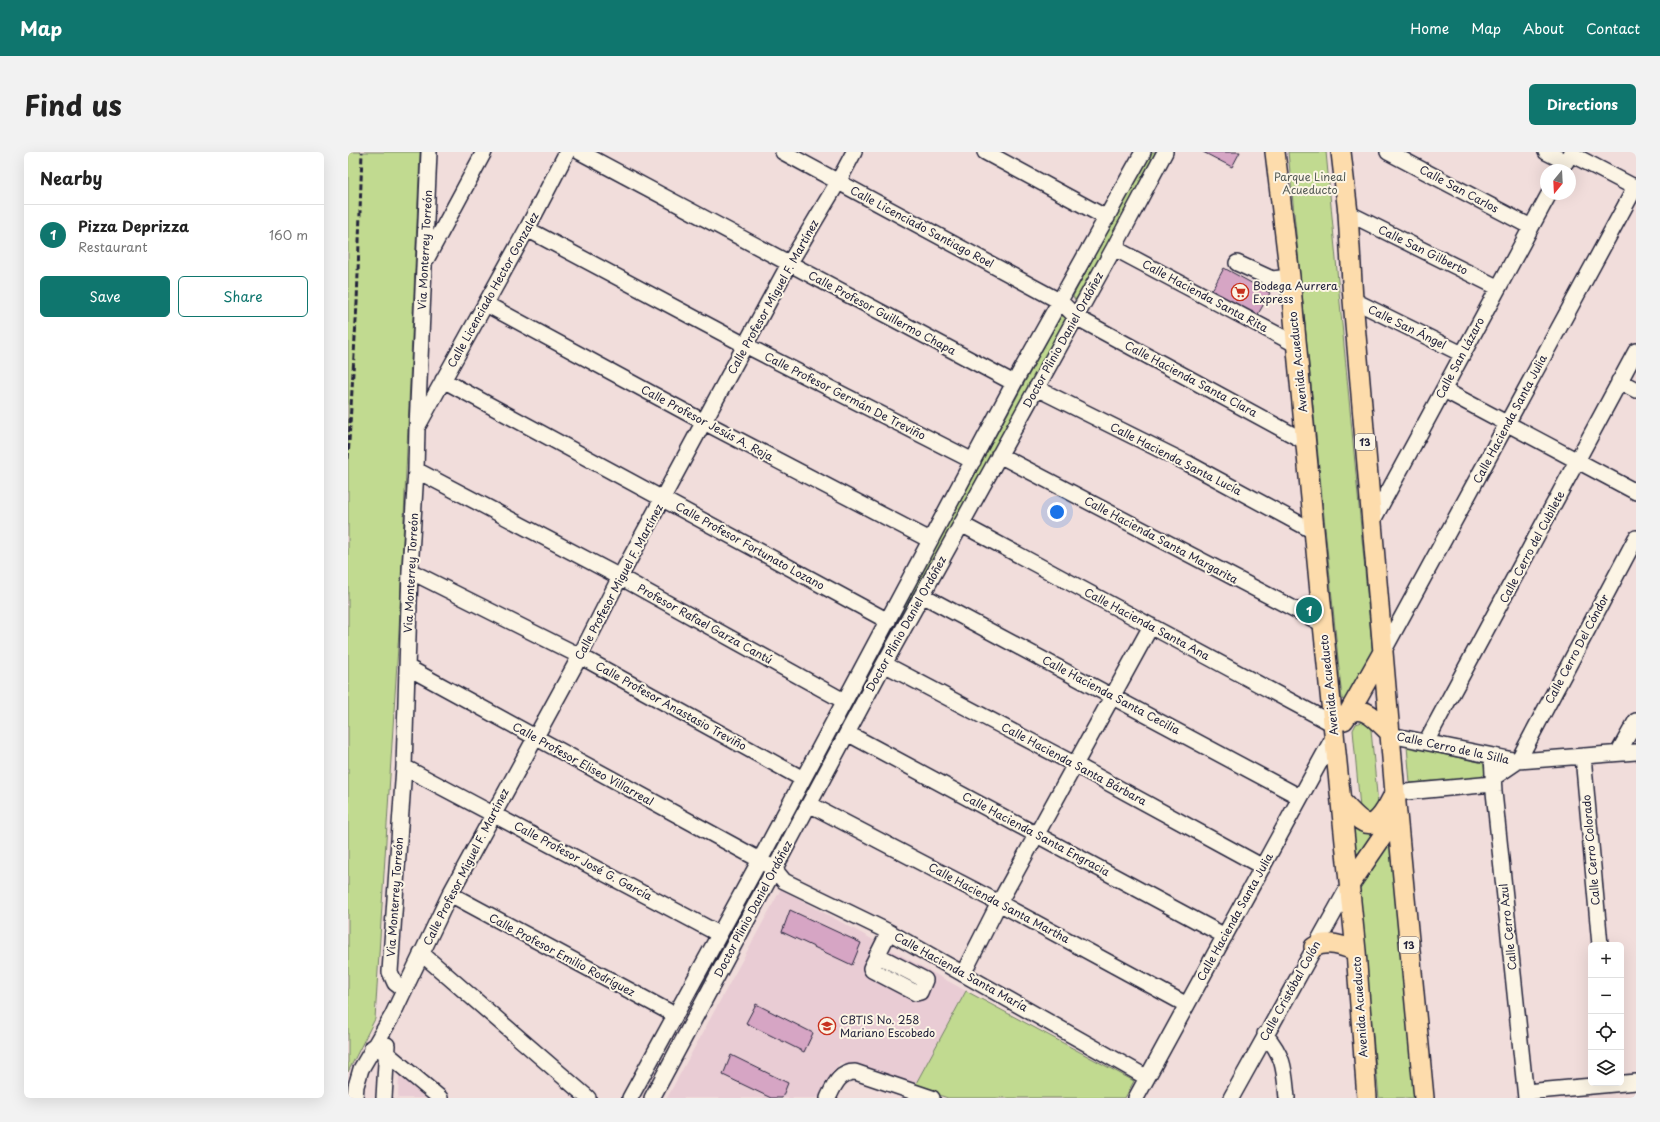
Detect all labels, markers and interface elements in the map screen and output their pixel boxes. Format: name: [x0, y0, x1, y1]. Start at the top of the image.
text: Map: [20, 14, 62, 42]
text: Home: [1410, 18, 1449, 39]
text: Map: [1471, 18, 1501, 39]
text: About: [1523, 18, 1564, 39]
text: Contact: [1586, 18, 1640, 39]
text: Find us: [24, 83, 122, 126]
button: Directions: [1529, 84, 1636, 125]
street label: Calle San Carlos: [1417, 160, 1502, 217]
north arrow: [1540, 164, 1576, 200]
text: Nearby: [40, 165, 102, 191]
park label: Parque Lineal Acueducto: [1274, 168, 1346, 198]
street label: Calle Licenciado Santiago Roel: [847, 181, 997, 272]
street label: Via Monterrey Torreón: [413, 189, 436, 310]
street label: Calle Licenciado Hector Gonzalez: [443, 209, 542, 371]
text: Pizza Deprizza: [78, 214, 189, 237]
street label: Calle Profesor Miguel F. Martínez: [723, 216, 822, 377]
street label: Calle San Gilberto: [1376, 220, 1471, 279]
text: 1: [50, 225, 56, 244]
text: 160 m: [269, 225, 308, 244]
text: Restaurant: [78, 237, 148, 256]
street label: Calle Hacienda Santa Rita: [1139, 255, 1271, 336]
street label: Calle Profesor Guillermo Chapa: [805, 266, 959, 359]
street label: Doctor Plinio Daniel Ordóñez: [1018, 269, 1107, 411]
button: Save: [40, 276, 170, 317]
button: Share: [178, 276, 308, 317]
place label: Bodega Aurrera Express: [1253, 277, 1338, 307]
supermarket icon: Bodega Aurrera Express: [1230, 282, 1250, 302]
street label: Calle San Ángel: [1365, 300, 1449, 353]
street label: Avenida Acueducto: [1284, 311, 1311, 413]
street label: Calle San Lázaro: [1431, 314, 1488, 401]
street label: Calle Hacienda Santa Clara: [1122, 336, 1261, 421]
street label: Calle Profesor Germán De Treviño: [762, 347, 929, 444]
street label: Calle Hacienda Santa Julia: [1468, 351, 1551, 486]
street label: Calle Profesor Jesús A. Roja: [638, 380, 776, 465]
street label: Calle Hacienda Santa Lucía: [1108, 418, 1245, 499]
road number: 13: [1355, 434, 1375, 450]
street label: Calle Cerro del Cubilete: [1495, 488, 1568, 606]
street label: Calle Hacienda Santa Margarita: [1081, 492, 1241, 587]
street label: Calle Profesor Fortunato Lozano: [673, 497, 828, 594]
street label: Calle Profesor Miguel F. Martínez: [570, 501, 667, 663]
your location: [1047, 502, 1067, 522]
street label: Via Monterrey Torreón: [399, 512, 422, 633]
street label: Doctor Plinio Daniel Ordóñez: [861, 553, 950, 695]
street label: Profesor Rafael Garza Cantú: [635, 579, 776, 668]
street label: Calle Hacienda Santa Ana: [1081, 583, 1213, 664]
street label: Calle Cerro Del Cóndor: [1540, 591, 1613, 707]
pin: 1: [1296, 595, 1322, 625]
street label: Avenida Acueducto: [1315, 634, 1342, 736]
street label: Calle Hacienda Santa Cecilia: [1039, 651, 1183, 738]
street label: Calle Profesor Anastasio Treviño: [593, 657, 750, 754]
street label: Calle Profesor Eliseo Villarreal: [510, 718, 657, 810]
street label: Calle Hacienda Santa Bárbara: [998, 718, 1150, 809]
street label: Calle Cerro de la Silla: [1395, 727, 1511, 768]
street label: Calle Profesor Miguel F. Martínez: [418, 785, 513, 948]
street label: Calle Hacienda Santa Engracia: [959, 787, 1113, 880]
street label: Calle Cerro Colorado: [1577, 794, 1604, 906]
street label: Calle Profesor José G. García: [511, 817, 656, 904]
street label: Via Monterrey Torreón: [382, 836, 407, 958]
street label: Doctor Plinio Daniel Ordóñez: [709, 837, 796, 980]
street label: Calle Hacienda Santa Julia: [1192, 850, 1277, 984]
street label: Calle Hacienda Santa Martha: [926, 858, 1073, 947]
street label: Calle Cerro Azul: [1495, 883, 1520, 971]
street label: Calle Profesor Emilio Rodríguez: [486, 909, 638, 1000]
street label: Calle Hacienda Santa María: [891, 928, 1031, 1015]
street label: Calle Cristóbal Colón: [1255, 937, 1324, 1044]
road number: 13: [1399, 937, 1419, 953]
map controls: [1588, 942, 1624, 1086]
button: +: [1588, 942, 1624, 978]
street label: Avenida Acueducto: [1347, 956, 1372, 1058]
button: −: [1588, 978, 1624, 1014]
place label: CBTIS No. 258 Mariano Escobedo: [840, 1011, 935, 1041]
button: locate: [1588, 1014, 1624, 1050]
school or university icon: CBTIS No. 258 Mariano Escobedo: [817, 1016, 837, 1036]
button: layers: [1588, 1050, 1624, 1086]

